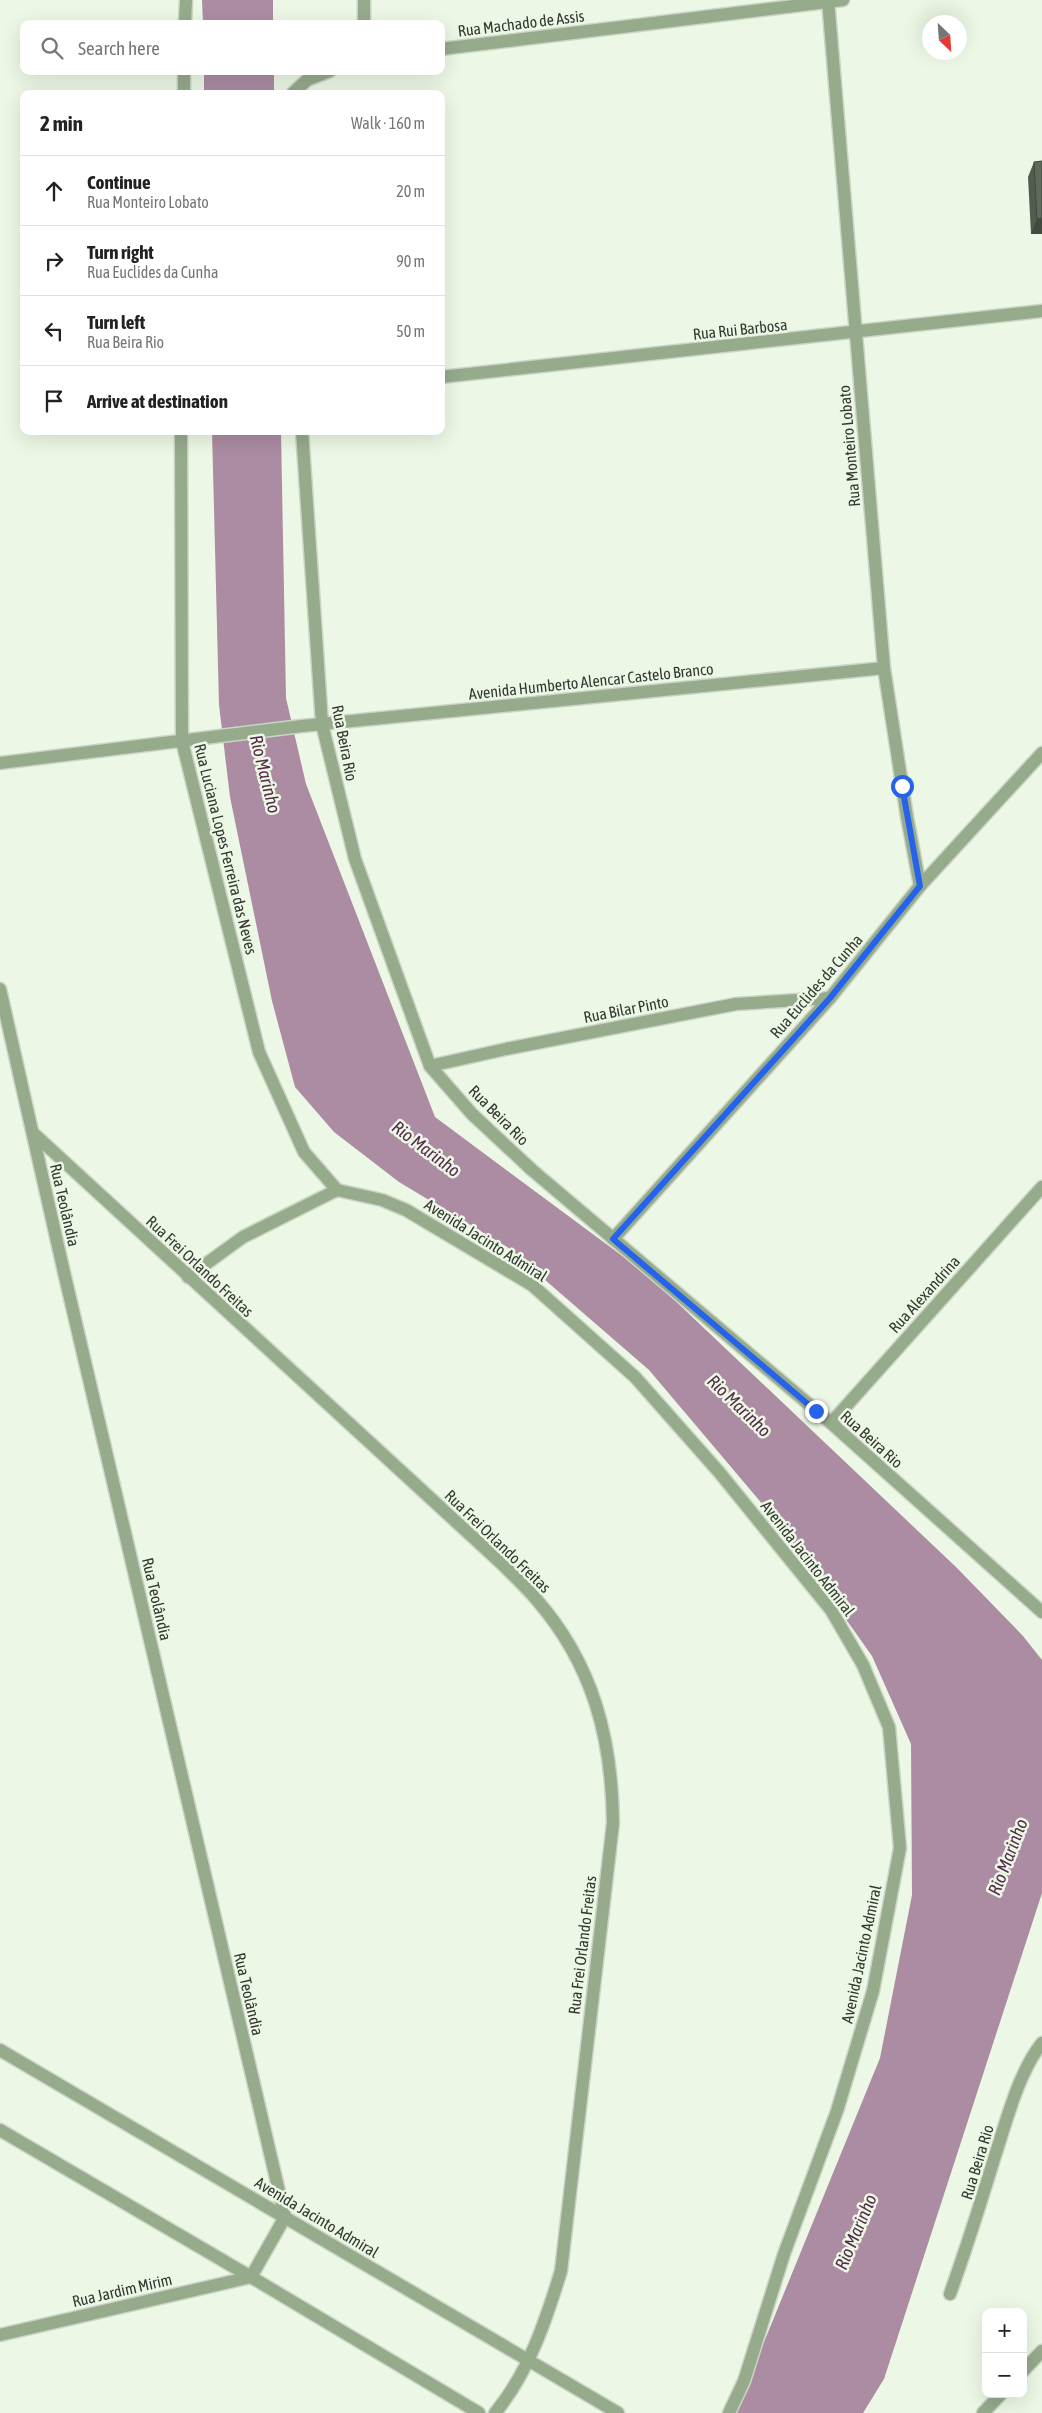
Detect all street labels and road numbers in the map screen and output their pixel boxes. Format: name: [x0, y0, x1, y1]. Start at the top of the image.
street label: Rua Machado de Assis: [457, 6, 586, 40]
street label: Rua Rui Barbosa: [692, 315, 788, 343]
street label: Rua Monteiro Lobato: [835, 385, 863, 507]
street label: Avenida Humberto Alencar Castelo Branco: [468, 659, 714, 703]
street label: Rua Beira Rio: [329, 703, 361, 783]
street label: Rua Luciana Lopes Ferreira das Neves: [190, 742, 261, 957]
street label: Rua Euclides da Cunha: [766, 930, 866, 1042]
street label: Rua Bilar Pinto: [582, 992, 670, 1026]
street label: Rua Beira Rio: [465, 1081, 533, 1149]
street label: Rua Teolândia: [47, 1162, 83, 1248]
street label: Avenida Jacinto Admiral: [421, 1195, 551, 1285]
street label: Rua Frei Orlando Freitas: [143, 1212, 257, 1320]
street label: Rua Alexandrina: [885, 1252, 963, 1336]
street label: Rua Beira Rio: [837, 1407, 907, 1471]
street label: Rua Frei Orlando Freitas: [442, 1486, 555, 1596]
street label: Avenida Jacinto Admiral: [758, 1497, 859, 1620]
street label: Rua Teolândia: [139, 1556, 175, 1642]
street label: Rua Frei Orlando Freitas: [565, 1874, 599, 2015]
street label: Avenida Jacinto Admiral: [838, 1882, 885, 2025]
street label: Rua Teolândia: [231, 1951, 267, 2037]
street label: Rua Beira Rio: [957, 2122, 997, 2202]
street label: Avenida Jacinto Admiral: [252, 2173, 383, 2261]
street label: Rua Jardim Mirim: [70, 2270, 174, 2310]

